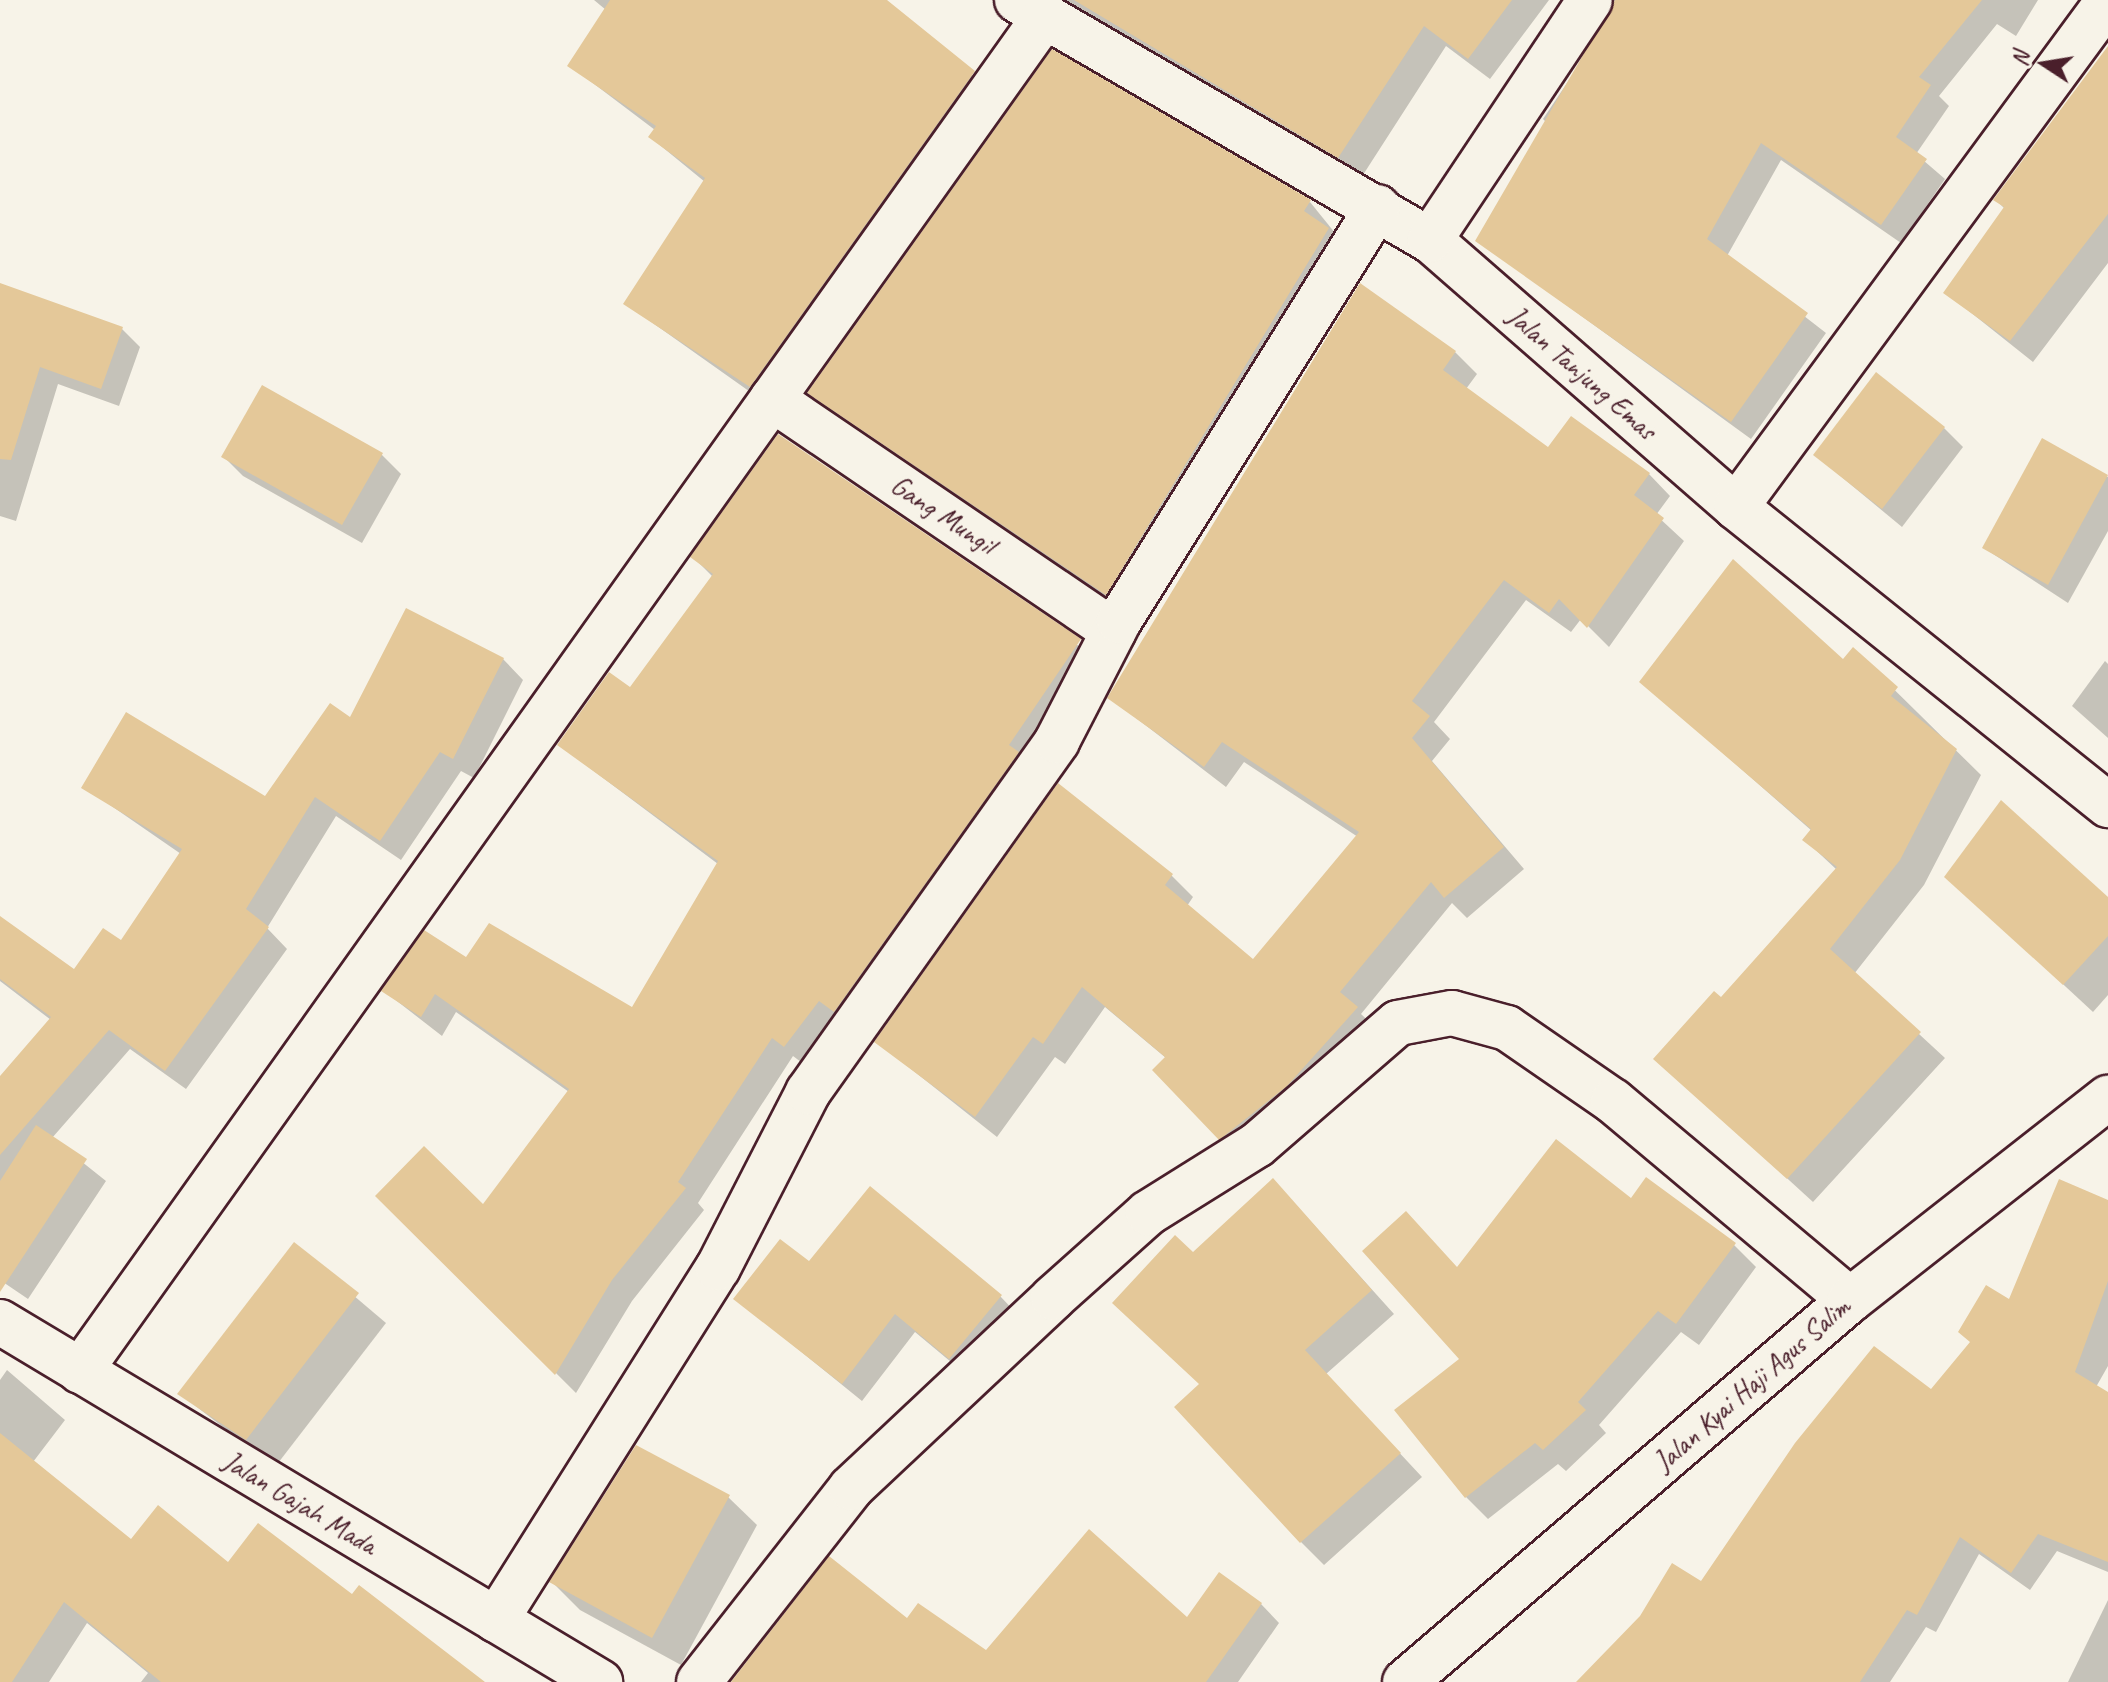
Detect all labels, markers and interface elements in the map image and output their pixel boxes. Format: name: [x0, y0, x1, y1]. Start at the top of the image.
north arrow: [2004, 24, 2084, 104]
text: N: [2005, 49, 2036, 69]
street label: Jalan Tanjung Emas: [1500, 298, 1664, 448]
street label: Gang Mungil: [885, 468, 1001, 562]
street label: Jalan Kyai Haji Agus Salim: [1646, 1289, 1858, 1479]
street label: Jalan Gajah Mada: [217, 1444, 383, 1562]

